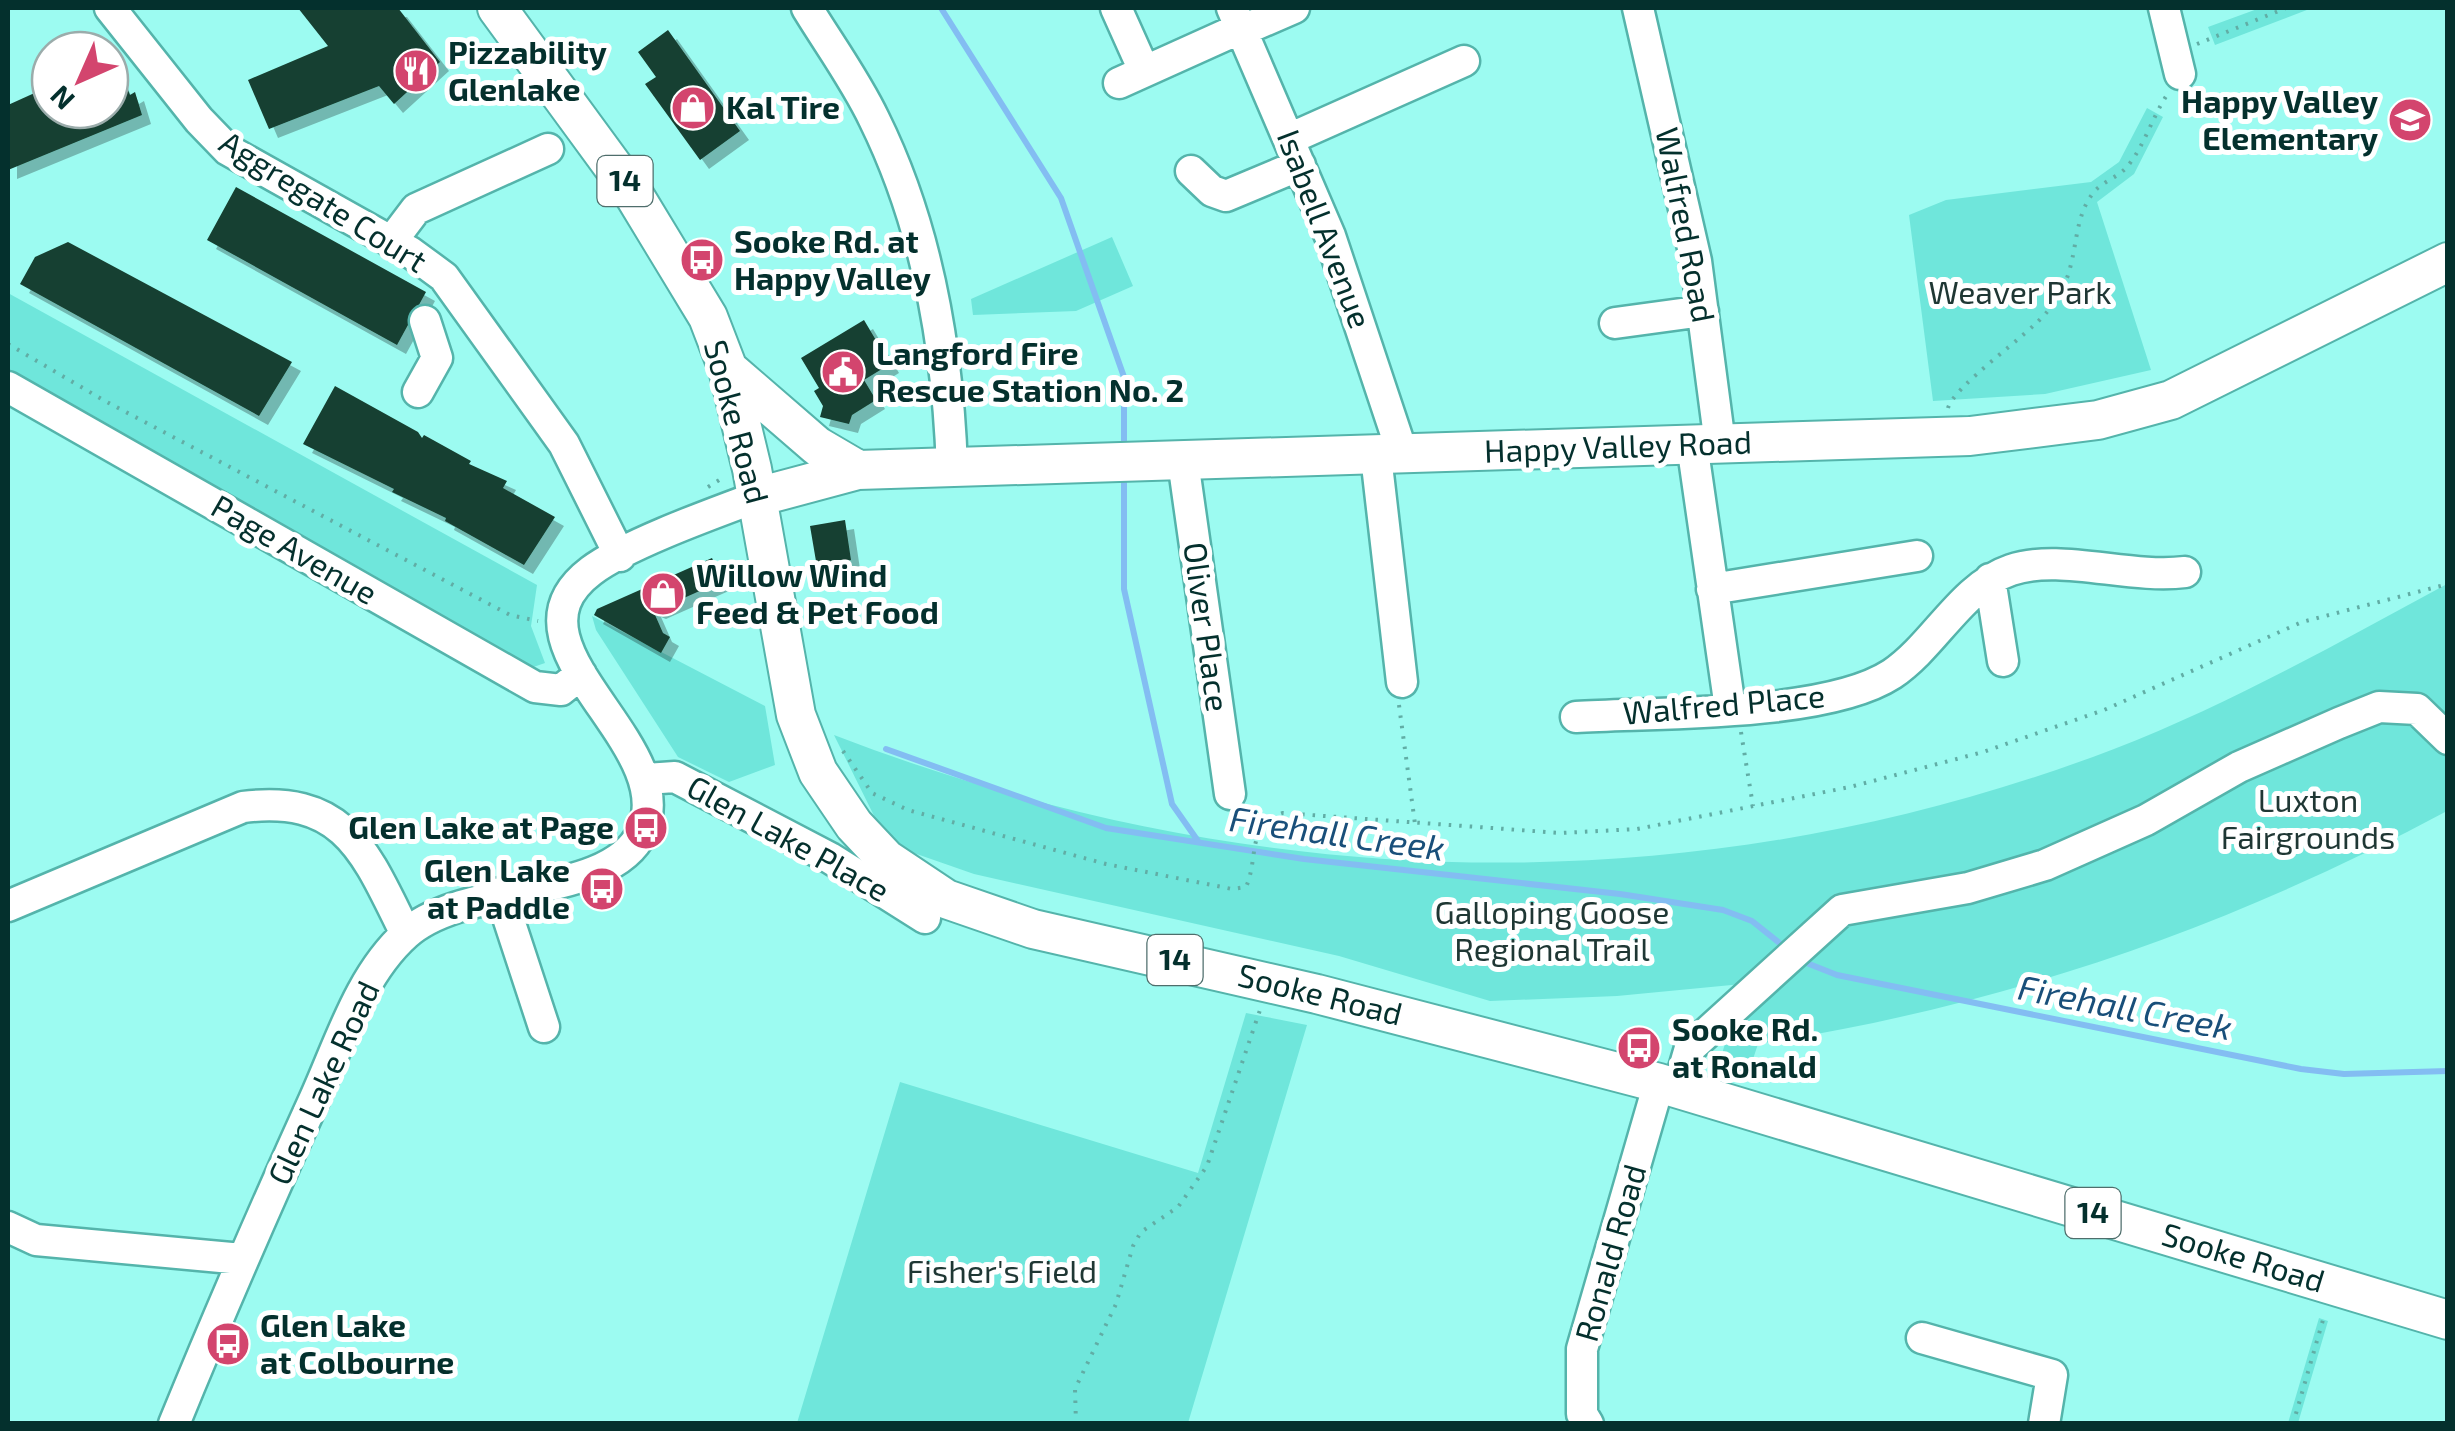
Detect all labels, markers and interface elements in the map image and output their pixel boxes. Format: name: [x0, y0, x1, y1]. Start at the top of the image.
north arrow: [30, 30, 130, 130]
place label: Pizzability Glenlake: [448, 32, 607, 107]
restaurant icon: Pizzability Glenlake: [393, 48, 439, 94]
text: N: [42, 79, 81, 118]
place label: Happy Valley Elementary: [2181, 81, 2378, 157]
shop icon: Kal Tire: [670, 85, 716, 131]
place label: Kal Tire: [726, 87, 840, 125]
school or university icon: Happy Valley Elementary: [2387, 97, 2433, 143]
street label: Aggregate Court: [214, 121, 434, 279]
street label: Isabell Avenue: [1271, 124, 1381, 333]
street label: Walfred Road: [1649, 124, 1724, 325]
road number: 14: [598, 156, 652, 206]
place label: Sooke Rd. at Happy Valley: [734, 221, 931, 297]
bus stop icon: Sooke Rd. at Happy Valley: [679, 237, 725, 283]
park label: Weaver Park: [1928, 272, 2112, 310]
place label: Langford Fire Rescue Station No. 2: [876, 333, 1184, 408]
street label: Sooke Road: [698, 335, 778, 508]
public building icon: Langford Fire Rescue Station No. 2: [820, 349, 866, 395]
street label: Happy Valley Road: [1483, 421, 1752, 469]
street label: Page Avenue: [205, 486, 385, 611]
street label: Oliver Place: [1177, 540, 1239, 714]
place label: Willow Wind Feed & Pet Food: [696, 555, 939, 630]
shop icon: Willow Wind Feed & Pet Food: [640, 571, 686, 617]
street label: Walfred Place: [1621, 675, 1826, 731]
street label: Glen Lake Place: [681, 766, 897, 908]
park label: Luxton Fairgrounds: [2221, 780, 2395, 855]
water label: Firehall Creek: [1227, 796, 1448, 868]
bus stop icon: Glen Lake at Page: [623, 805, 669, 851]
place label: Glen Lake at Page: [348, 807, 614, 845]
place label: Glen Lake at Paddle: [424, 850, 570, 925]
bus stop icon: Glen Lake at Paddle: [579, 866, 625, 912]
park label: Galloping Goose Regional Trail: [1435, 892, 1669, 967]
road number: 14: [1148, 935, 1202, 985]
street label: Sooke Road: [1234, 954, 1407, 1032]
water label: Firehall Creek: [2015, 965, 2236, 1047]
street label: Glen Lake Road: [258, 974, 386, 1190]
place label: Sooke Rd. at Ronald: [1672, 1009, 1818, 1084]
bus stop icon: Sooke Rd. at Ronald: [1616, 1025, 1662, 1071]
street label: Ronald Road: [1566, 1159, 1653, 1345]
road number: 14: [2066, 1188, 2120, 1238]
street label: Sooke Road: [2158, 1213, 2330, 1299]
park label: Fisher's Field: [907, 1251, 1097, 1289]
place label: Glen Lake at Colbourne: [260, 1305, 454, 1380]
bus stop icon: Glen Lake at Colbourne: [205, 1321, 251, 1367]

